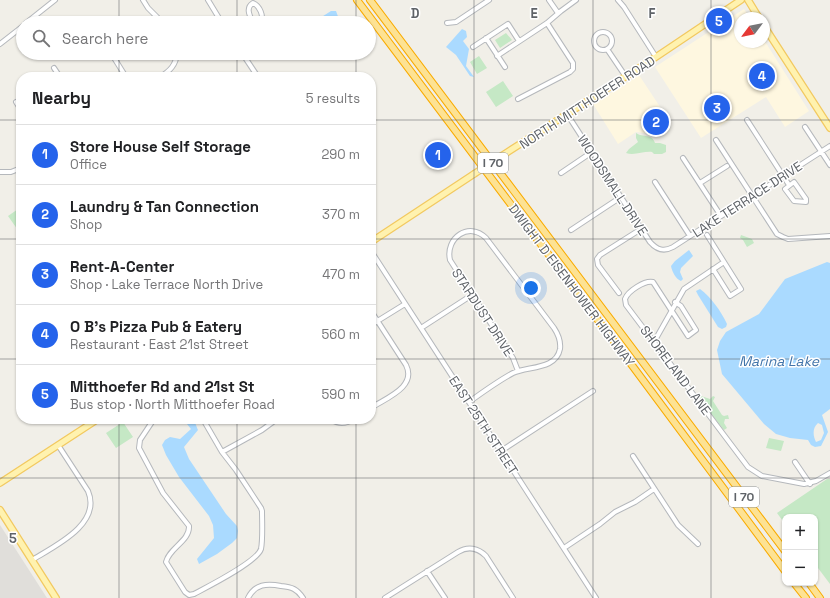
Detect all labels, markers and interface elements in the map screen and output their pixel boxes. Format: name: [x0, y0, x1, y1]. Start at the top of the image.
text: D: [411, 5, 420, 22]
text: E: [530, 5, 538, 22]
text: F: [649, 5, 656, 22]
pin: 5: [706, 6, 732, 36]
north arrow: [734, 12, 770, 48]
search box: [16, 16, 376, 60]
icon: search: [30, 27, 52, 49]
text: Search here: [62, 29, 148, 48]
street label: NORTH MITTHOEFER ROAD: [516, 52, 658, 153]
pin: 4: [749, 61, 775, 91]
text: Nearby: [32, 87, 91, 109]
text: 5 results: [306, 90, 360, 107]
pin: 3: [704, 93, 730, 123]
pin: 2: [643, 107, 669, 137]
street label: WOODSMALL DRIVE: [574, 132, 652, 239]
text: Store House Self Storage: [70, 137, 251, 156]
pin: 1: [425, 140, 451, 170]
text: 1: [42, 146, 48, 163]
text: 290 m: [321, 146, 360, 163]
road number: I 70: [478, 153, 508, 173]
text: Office: [70, 156, 107, 173]
street label: LAKE TERRACE DRIVE: [689, 158, 805, 241]
text: Laundry & Tan Connection: [70, 197, 259, 216]
street label: DWIGHT D EISENHOWER HIGHWAY: [505, 201, 638, 370]
text: 2: [41, 206, 49, 223]
text: 370 m: [322, 206, 360, 223]
text: Shop: [70, 216, 102, 233]
text: Rent-A-Center: [70, 257, 174, 276]
street label: STARDUST DRIVE: [448, 265, 517, 359]
text: 3: [41, 266, 49, 283]
text: 470 m: [322, 266, 360, 283]
text: Shop · Lake Terrace North Drive: [70, 276, 263, 293]
your location: [521, 278, 541, 298]
text: O B's Pizza Pub & Eatery: [70, 317, 242, 336]
street label: SHORELAND LANE: [636, 322, 715, 418]
text: 4: [41, 326, 49, 343]
text: 560 m: [321, 326, 360, 343]
text: Restaurant · East 21st Street: [70, 336, 249, 353]
water label: Marina Lake: [739, 352, 820, 370]
street label: EAST 25TH STREET: [445, 373, 522, 478]
text: Mitthoefer Rd and 21st St: [70, 377, 255, 396]
text: 5: [41, 386, 49, 403]
text: 590 m: [321, 386, 360, 403]
text: Bus stop · North Mitthoefer Road: [70, 396, 275, 413]
road number: I 70: [729, 487, 759, 507]
map controls: [782, 514, 818, 586]
button: +: [782, 514, 818, 550]
text: 5: [9, 530, 17, 547]
button: −: [782, 550, 818, 586]

